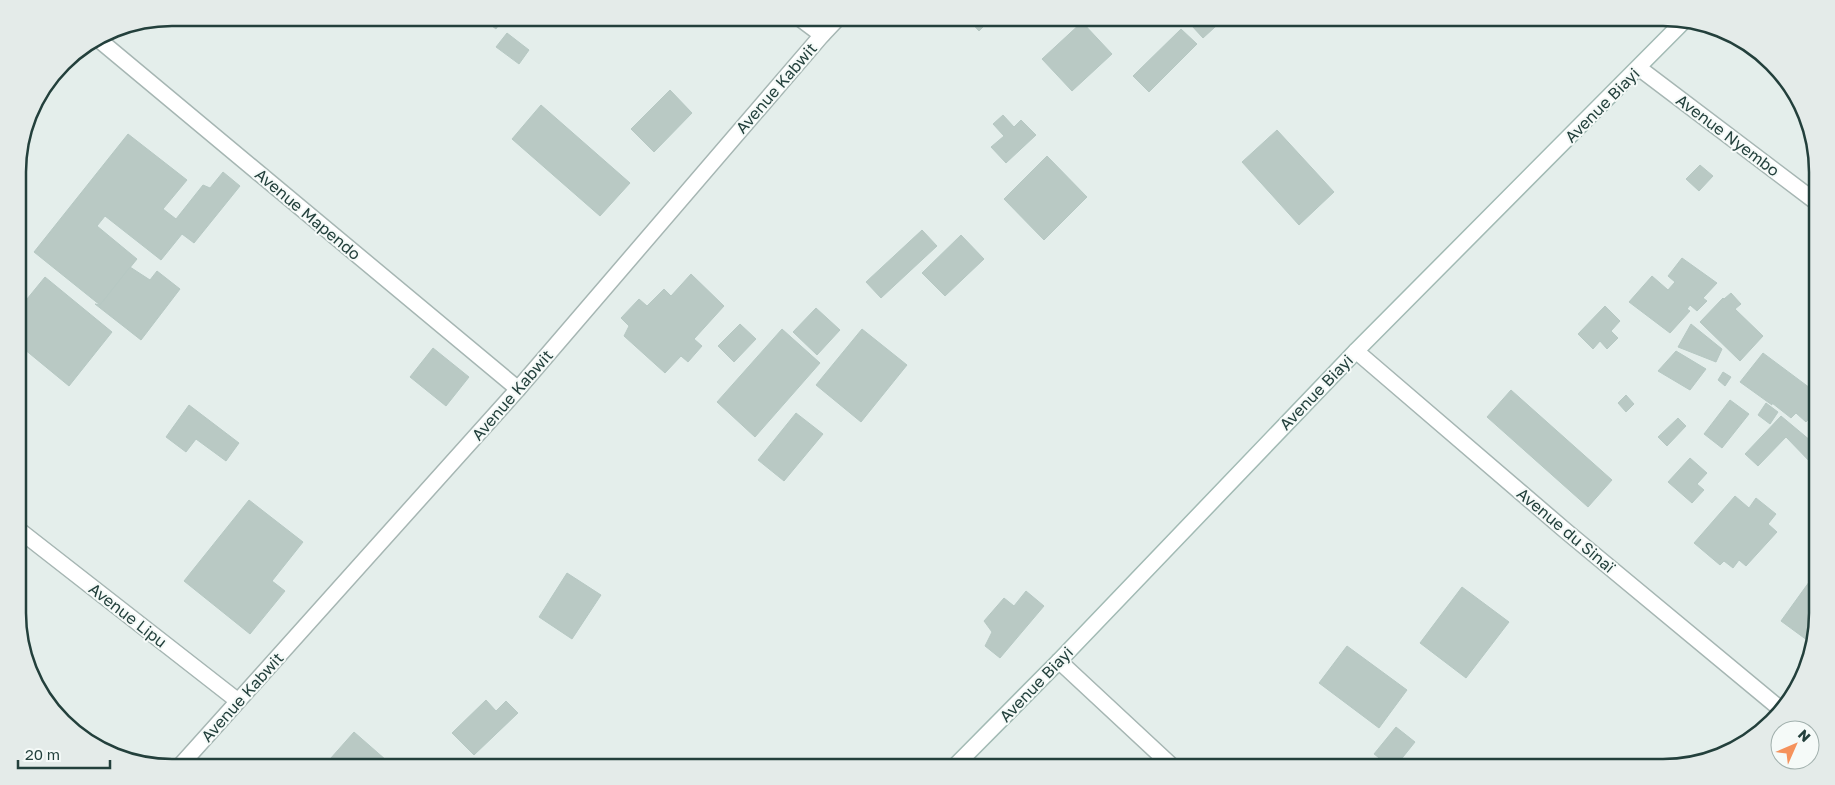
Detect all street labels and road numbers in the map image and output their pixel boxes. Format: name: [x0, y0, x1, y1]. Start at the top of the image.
street label: Avenue Kabwit: [731, 39, 821, 137]
street label: Avenue Biayi: [1560, 63, 1644, 147]
street label: Avenue Nyembo: [1672, 90, 1784, 180]
street label: Avenue Mapendo: [251, 164, 365, 264]
street label: Avenue Kabwit: [467, 346, 557, 444]
street label: Avenue Biayi: [1275, 350, 1357, 434]
street label: Avenue du Sinaï: [1513, 483, 1620, 577]
street label: Avenue Lipu: [85, 578, 171, 652]
street label: Avenue Biayi: [995, 642, 1077, 726]
street label: Avenue Kabwit: [197, 648, 287, 746]

